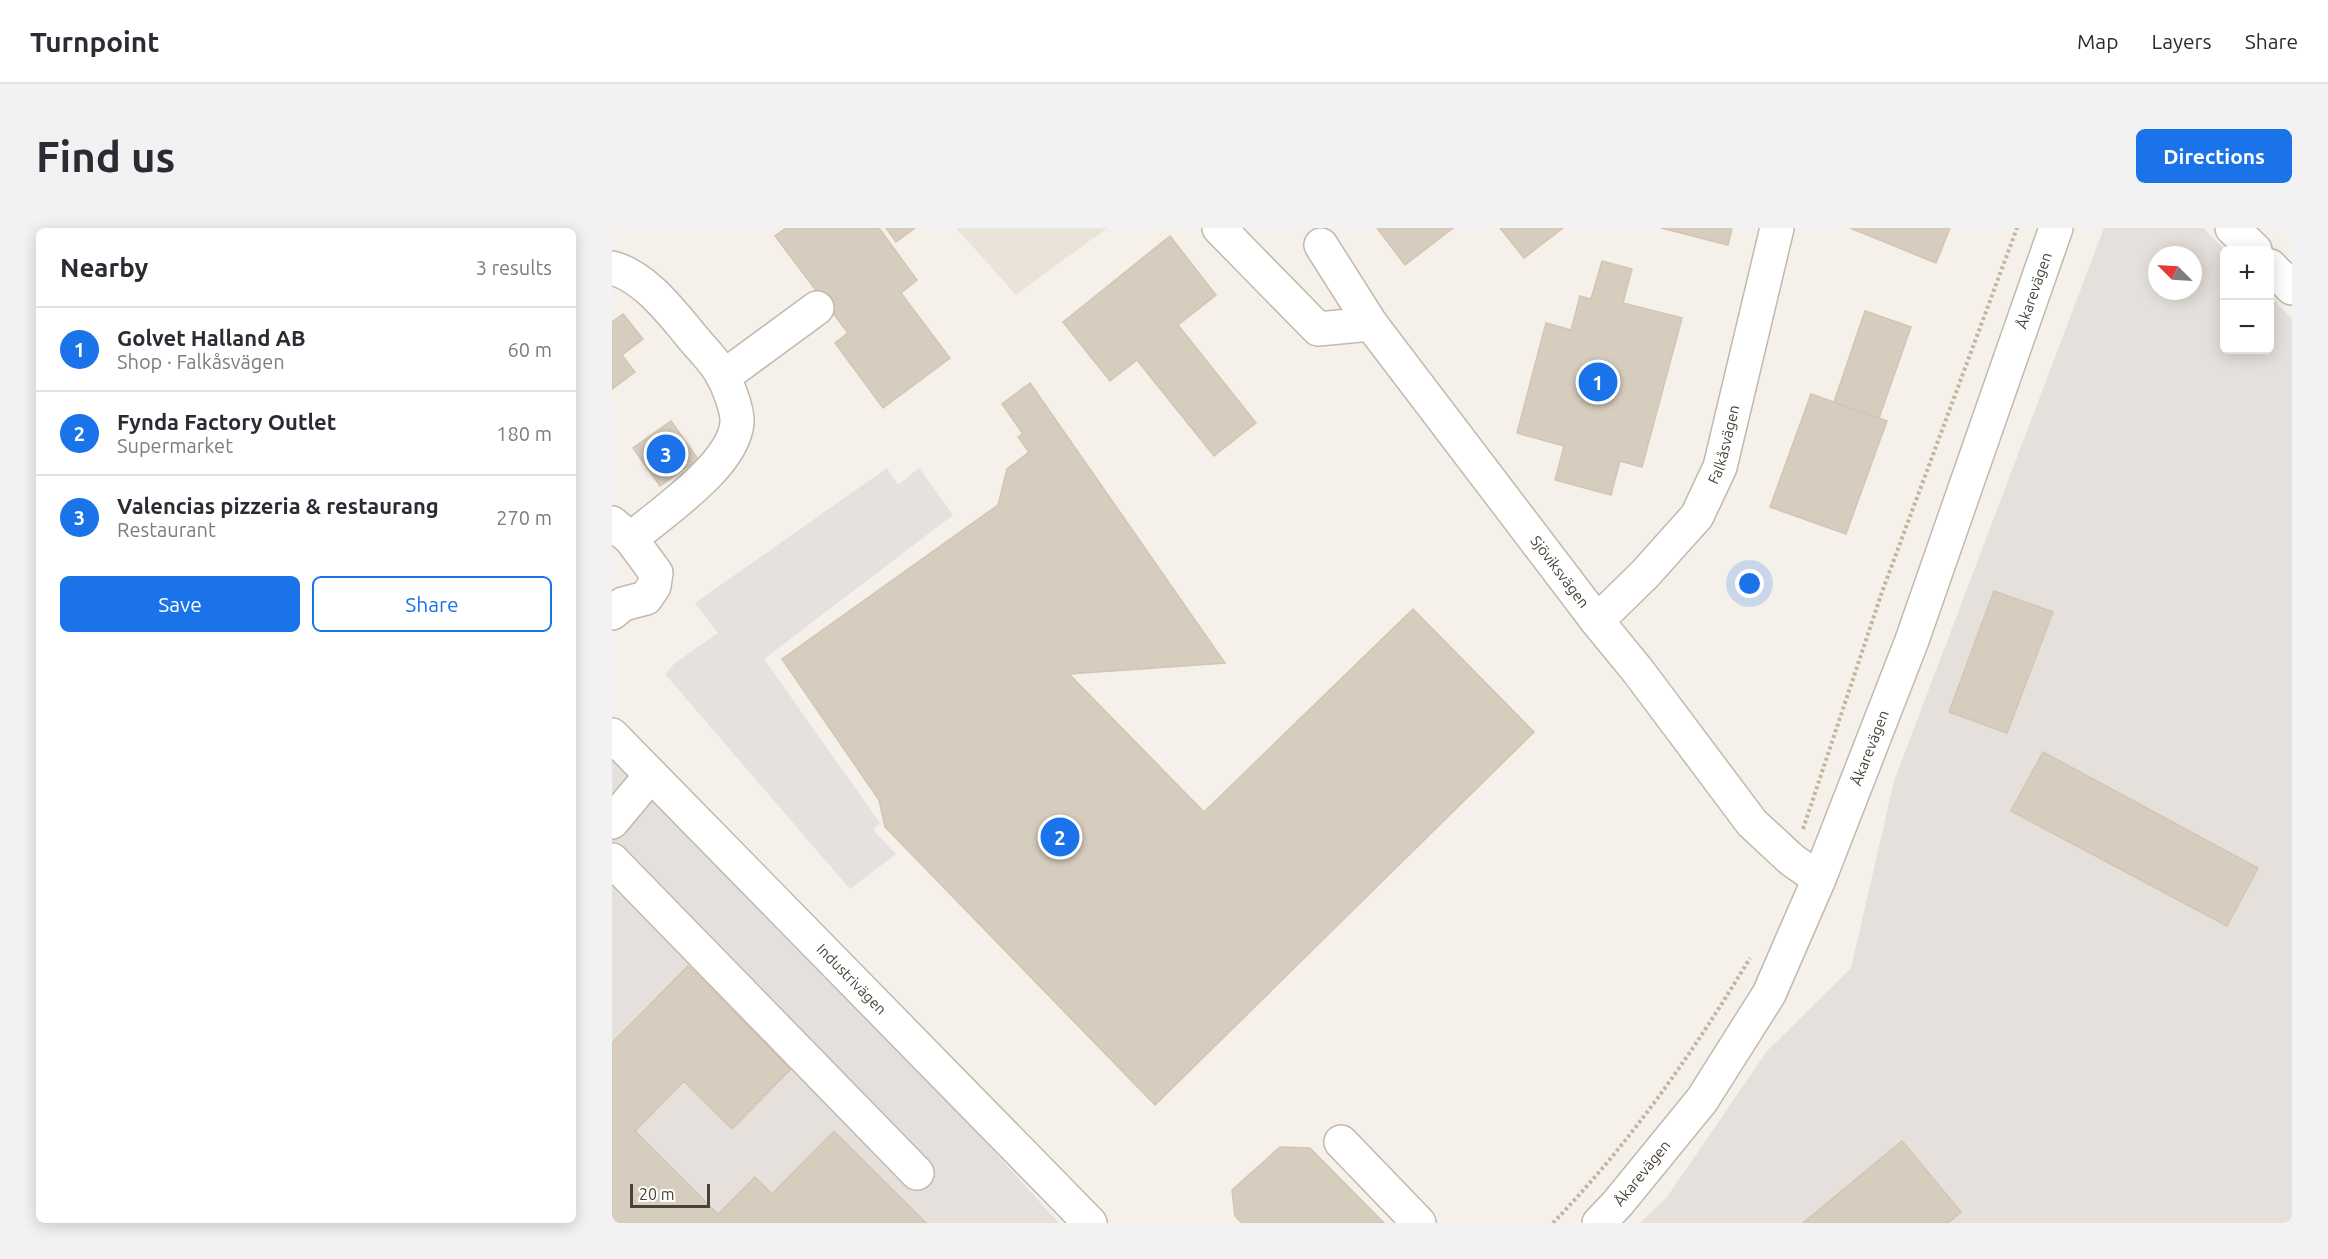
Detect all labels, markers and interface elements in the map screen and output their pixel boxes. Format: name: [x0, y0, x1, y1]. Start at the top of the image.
text: Turnpoint: [30, 26, 159, 57]
text: Map: [2077, 29, 2118, 53]
text: Layers: [2151, 29, 2212, 53]
text: Share: [2245, 29, 2298, 53]
button: Directions: [2136, 129, 2292, 183]
text: Find us: [36, 133, 175, 180]
north arrow: [2148, 246, 2202, 300]
map controls: [2220, 246, 2274, 354]
button: +: [2220, 246, 2274, 300]
street label: Åkarevägen: [2013, 250, 2055, 331]
text: Nearby: [60, 253, 148, 282]
text: 3 results: [476, 256, 552, 279]
button: −: [2220, 300, 2274, 354]
text: Golvet Halland AB: [117, 325, 306, 350]
text: 1: [74, 338, 85, 361]
text: 60 m: [508, 338, 552, 361]
text: Shop · Falkåsvägen: [117, 350, 285, 373]
pin: 1: [1578, 360, 1618, 404]
street label: Falkåsvägen: [1704, 403, 1743, 487]
text: Fynda Factory Outlet: [117, 409, 336, 434]
text: 2: [74, 422, 85, 445]
text: 180 m: [496, 422, 552, 445]
pin: 3: [646, 432, 686, 476]
text: Supermarket: [117, 434, 233, 457]
text: Valencias pizzeria & restaurang: [117, 493, 439, 518]
text: 3: [74, 506, 85, 529]
text: 270 m: [496, 506, 552, 529]
text: Restaurant: [117, 518, 216, 541]
street label: Sjöviksvägen: [1527, 532, 1593, 611]
your location: [1735, 569, 1764, 598]
button: Save: [60, 576, 300, 632]
button: Share: [312, 576, 552, 632]
street label: Åkarevägen: [1847, 708, 1892, 788]
pin: 2: [1040, 814, 1080, 860]
street label: Industrivägen: [813, 940, 890, 1018]
street label: Åkarevägen: [1610, 1137, 1674, 1209]
scale bar: [630, 1181, 710, 1208]
text: 20 m: [639, 1185, 675, 1203]

